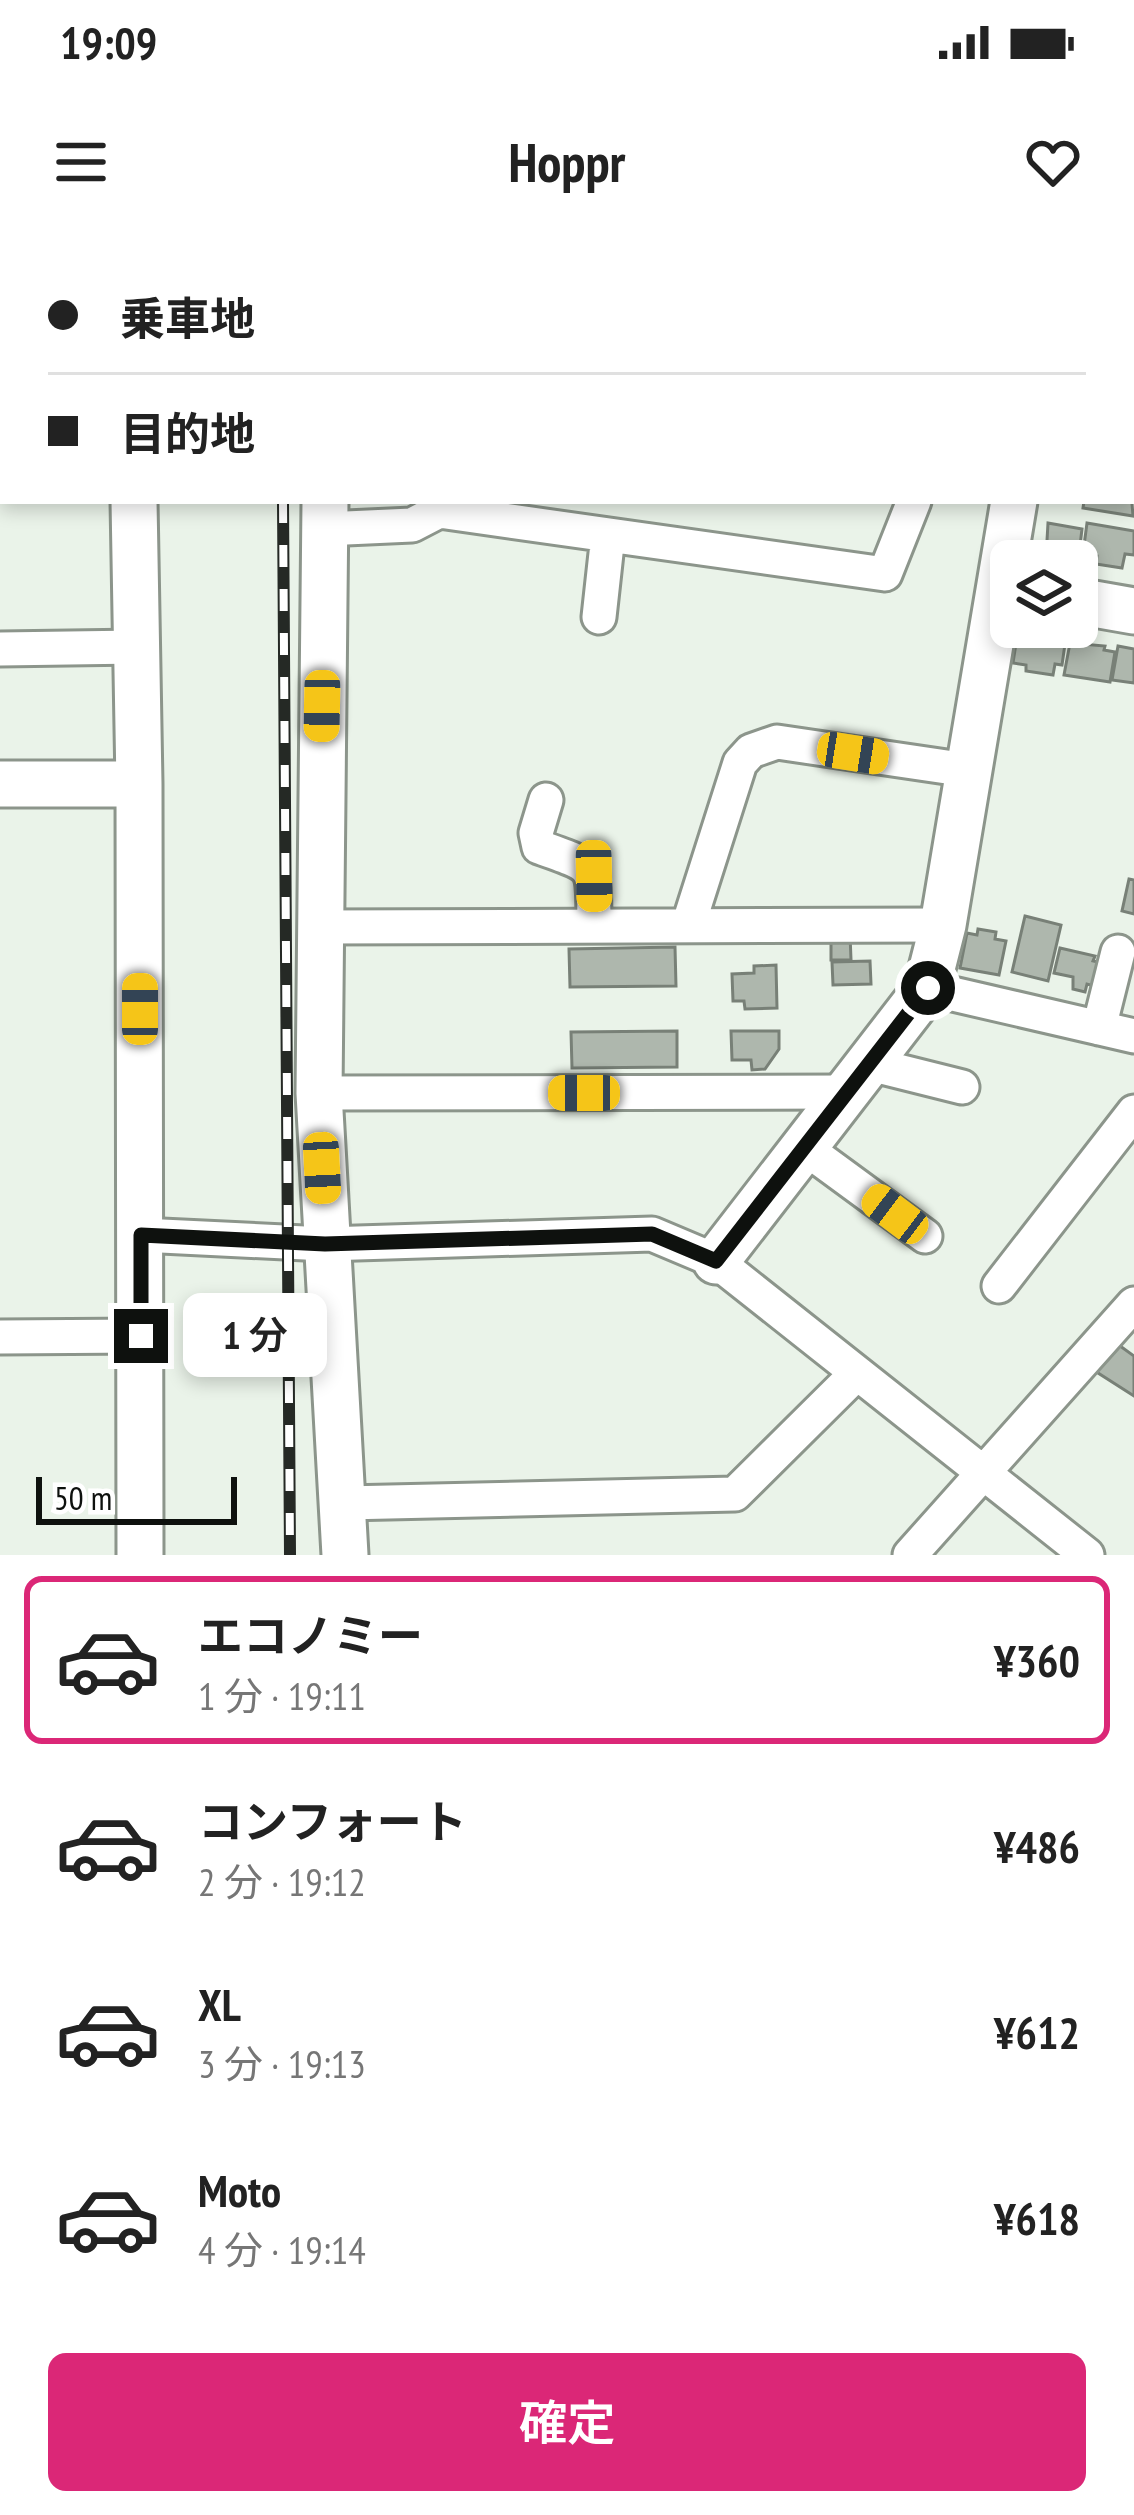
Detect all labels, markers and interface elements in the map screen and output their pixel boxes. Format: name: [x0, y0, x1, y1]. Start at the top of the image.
text: 19:09: [60, 13, 157, 71]
text: Hoppr: [509, 127, 625, 197]
icon: menu: [48, 129, 114, 195]
icon: heart: [1020, 129, 1086, 195]
text: 乗車地: [120, 289, 255, 347]
text: 目的地: [120, 404, 255, 462]
map controls: [990, 540, 1098, 648]
button: layers: [990, 540, 1098, 648]
car: [303, 670, 341, 742]
car: [815, 730, 891, 776]
car: [575, 840, 613, 912]
route start: [901, 961, 955, 1015]
car: [122, 973, 158, 1045]
car: [548, 1075, 620, 1111]
car: [302, 1131, 342, 1205]
car: [855, 1178, 935, 1250]
callout: 1 分: [183, 1294, 327, 1378]
route end: [114, 1309, 168, 1363]
text: 1 分: [222, 1309, 288, 1360]
scale bar: [36, 1471, 237, 1524]
text: 50 m: [54, 1476, 112, 1519]
icon: car: [54, 1606, 162, 1714]
text: エコノミー: [198, 1606, 423, 1664]
text: ¥360: [994, 1631, 1080, 1689]
text: 1 分 · 19:11: [198, 1670, 366, 1721]
icon: car: [54, 1792, 162, 1900]
text: コンフォート: [198, 1792, 467, 1850]
text: ¥486: [994, 1817, 1080, 1875]
text: 2 分 · 19:12: [198, 1856, 366, 1907]
text: XL: [198, 1975, 241, 2033]
icon: car: [54, 1978, 162, 2086]
text: ¥612: [994, 2003, 1080, 2061]
text: 3 分 · 19:13: [198, 2038, 366, 2089]
text: Moto: [198, 2161, 281, 2219]
icon: car: [54, 2164, 162, 2272]
text: ¥618: [994, 2189, 1080, 2247]
text: 4 分 · 19:14: [198, 2224, 366, 2275]
button: 確定: [48, 2353, 1086, 2491]

